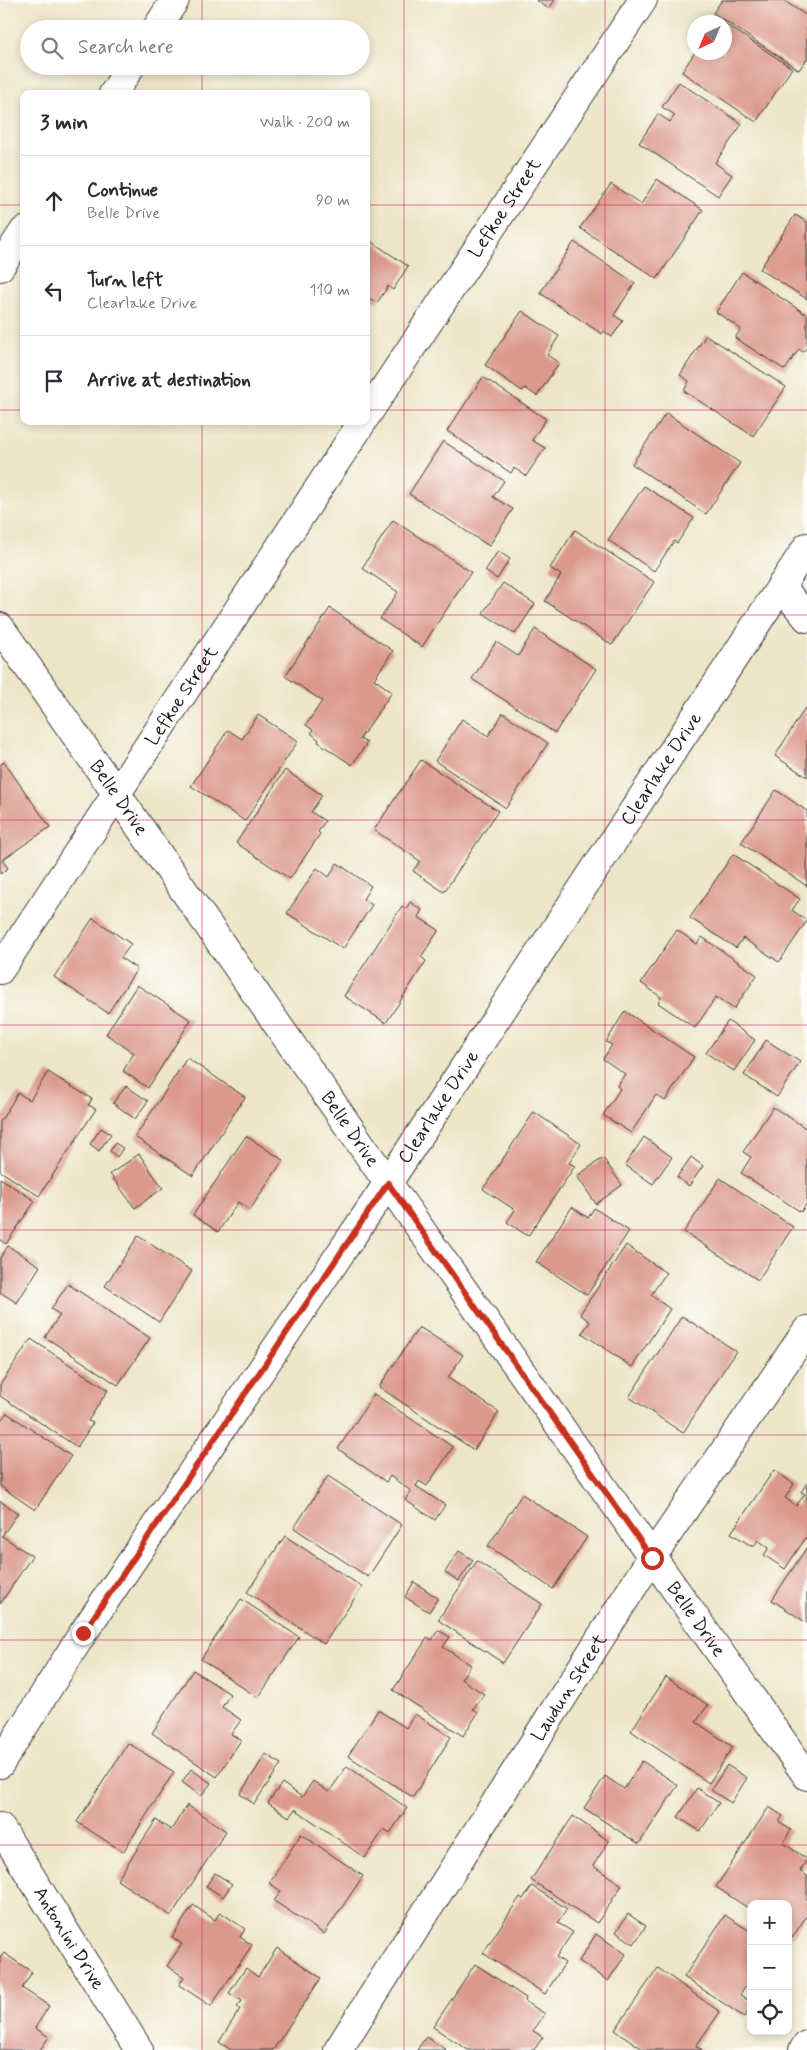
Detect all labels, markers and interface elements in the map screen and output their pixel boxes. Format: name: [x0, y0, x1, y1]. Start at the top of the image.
north arrow: [687, 15, 732, 60]
search box: [20, 20, 370, 75]
icon: search: [38, 34, 66, 62]
text: Search here: [78, 35, 174, 60]
text: 3 min: [40, 109, 88, 137]
text: Walk · 200 m: [259, 112, 350, 133]
street label: Lefkoe Street: [462, 153, 547, 263]
text: Continue: [87, 178, 158, 203]
icon: ahead: [40, 187, 68, 215]
text: 90 m: [316, 190, 350, 211]
text: Belle Drive: [87, 203, 160, 224]
text: Turn left: [87, 268, 163, 293]
icon: left: [40, 277, 68, 305]
text: 110 m: [309, 280, 350, 301]
text: Clearlake Drive: [87, 293, 197, 314]
icon: arrive: [40, 367, 68, 395]
text: Arrive at destination: [87, 368, 251, 393]
street label: Lefkoe Street: [139, 641, 224, 750]
street label: Clearlake Drive: [615, 707, 708, 830]
street label: Belle Drive: [84, 755, 154, 840]
street label: Clearlake Drive: [392, 1045, 485, 1168]
street label: Belle Drive: [315, 1086, 385, 1172]
route start: [641, 1547, 664, 1570]
street label: Belle Drive: [661, 1576, 731, 1662]
route end: [72, 1622, 95, 1645]
street label: Laudun Street: [525, 1629, 613, 1746]
street label: Antonini Drive: [28, 1882, 111, 1995]
map controls: [747, 1900, 792, 2035]
button: +: [747, 1900, 792, 1945]
button: −: [747, 1945, 792, 1990]
button: locate: [747, 1990, 792, 2035]

